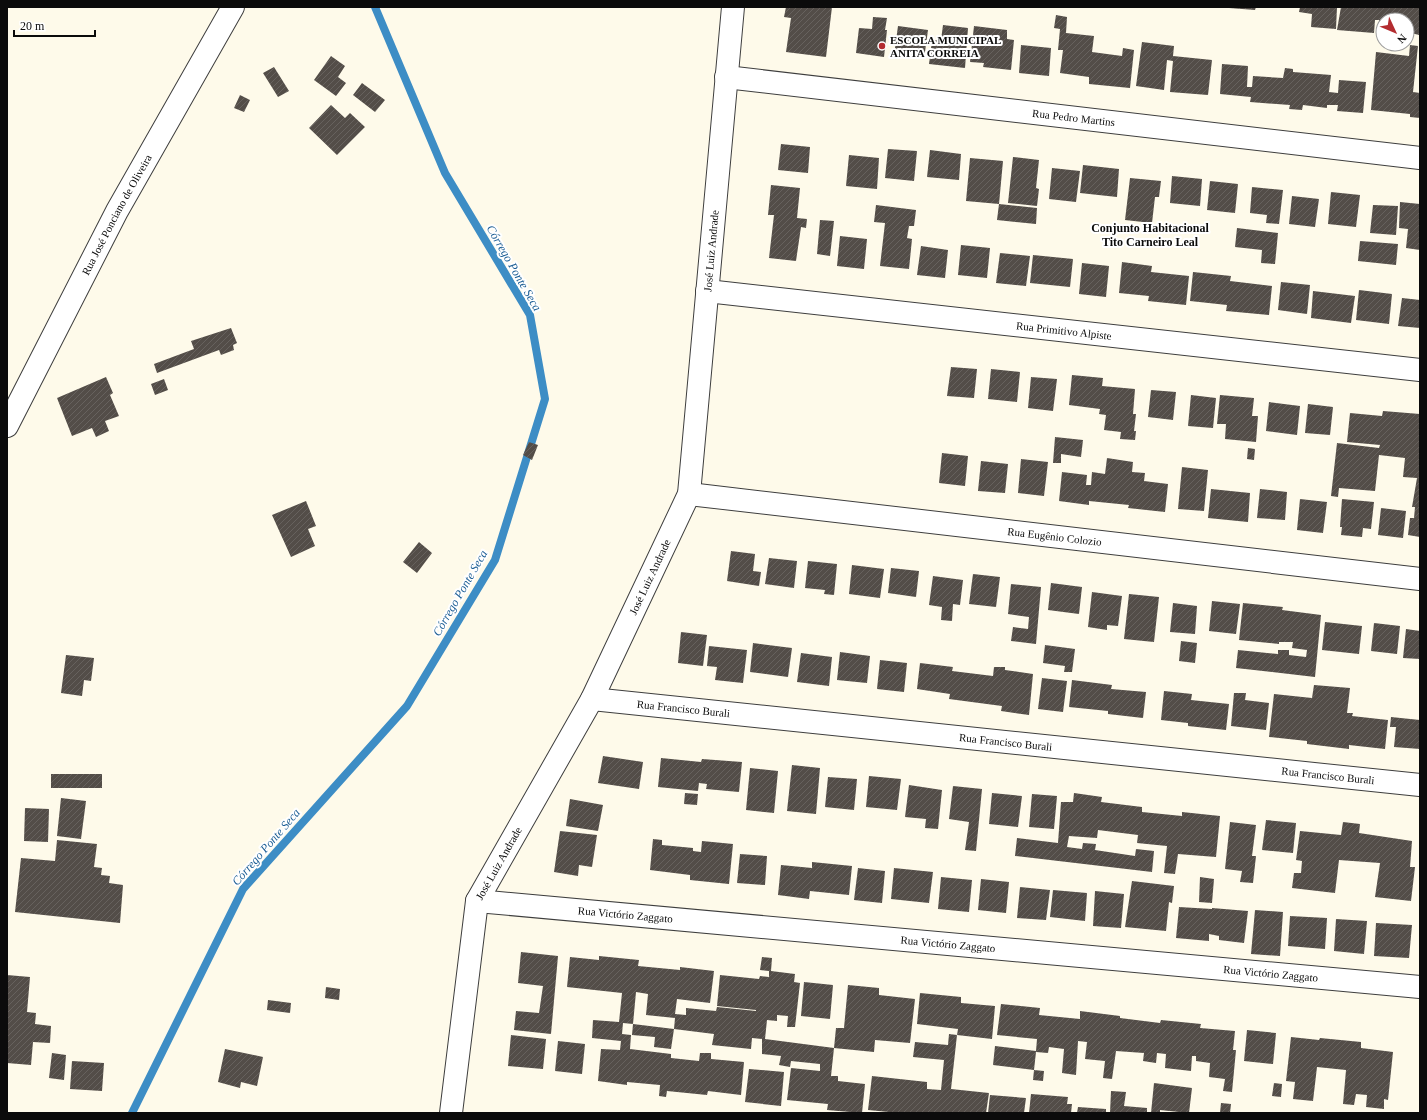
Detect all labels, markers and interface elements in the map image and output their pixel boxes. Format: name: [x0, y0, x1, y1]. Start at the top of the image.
scale bar: [14, 12, 95, 38]
north arrow: [1375, 12, 1415, 52]
text: 20 m: [20, 19, 45, 33]
text: N: [1395, 32, 1409, 46]
place label: ESCOLA MUNICIPAL ANITA CORREIA: [890, 34, 1001, 59]
marker: ESCOLA MUNICIPAL ANITA CORREIA: [877, 41, 887, 51]
street label: Rua Pedro Martins: [1032, 107, 1116, 128]
street label: Rua José Ponciano de Oliveira: [79, 152, 154, 277]
street label: José Luiz Andrade: [701, 209, 721, 292]
district label: Conjunto Habitacional Tito Carneiro Leal: [1091, 221, 1210, 249]
water label: Córrego Ponte Seca: [484, 223, 544, 313]
street label: Rua Primitivo Alpiste: [1015, 319, 1112, 342]
street label: Rua Eugênio Colozio: [1007, 525, 1103, 548]
street label: José Luiz Andrade: [627, 537, 673, 617]
water label: Córrego Ponte Seca: [430, 548, 490, 638]
street label: Rua Francisco Burali: [636, 698, 731, 719]
street label: Rua Francisco Burali: [959, 731, 1053, 753]
street label: Rua Francisco Burali: [1281, 765, 1375, 786]
water label: Córrego Ponte Seca: [229, 806, 303, 888]
street label: José Luiz Andrade: [473, 825, 524, 902]
street label: Rua Victório Zaggato: [577, 904, 674, 925]
street label: Rua Victório Zaggato: [900, 934, 996, 954]
street label: Rua Victório Zaggato: [1223, 963, 1319, 984]

